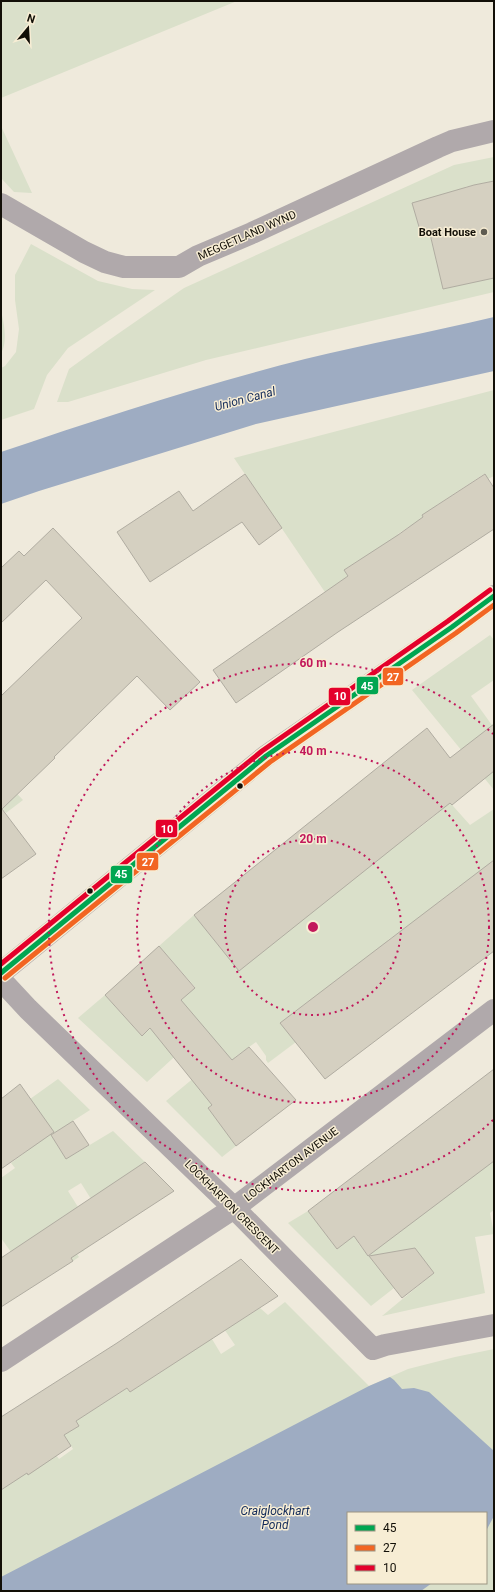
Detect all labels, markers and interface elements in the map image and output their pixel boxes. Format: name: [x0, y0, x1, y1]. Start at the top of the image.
north arrow: [8, 8, 48, 48]
text: N: [25, 12, 37, 26]
street label: MEGGETLAND WYND: [196, 208, 298, 263]
place label: Boat House: [419, 226, 476, 239]
marker: Boat House: [479, 227, 489, 237]
water label: Union Canal: [213, 384, 277, 414]
text: 60 m: [299, 656, 327, 670]
line badge: 27: [382, 667, 404, 686]
text: 27: [387, 671, 399, 684]
line badge: 45: [356, 676, 379, 695]
text: 45: [361, 680, 373, 693]
line badge: 10: [328, 687, 351, 706]
text: 10: [334, 690, 346, 703]
text: 40 m: [299, 744, 327, 758]
unlabelled marker: [235, 781, 245, 791]
line badge: 10: [155, 819, 178, 838]
text: 10: [161, 823, 173, 836]
text: 20 m: [299, 832, 327, 846]
line badge: 27: [136, 852, 159, 871]
text: 27: [142, 856, 154, 869]
line badge: 45: [110, 865, 133, 884]
text: 45: [115, 868, 127, 881]
unlabelled marker: [85, 886, 95, 896]
centre of rings: [306, 920, 320, 934]
street label: LOCKHARTON AVENUE: [242, 1125, 341, 1204]
street label: LOCKHARTON CRESCENT: [182, 1158, 282, 1257]
water label: Craiglockhart Pond: [240, 1504, 310, 1532]
legend: [347, 1512, 487, 1584]
text: 45: [383, 1521, 397, 1535]
text: 27: [383, 1541, 397, 1555]
text: 10: [383, 1561, 397, 1575]

